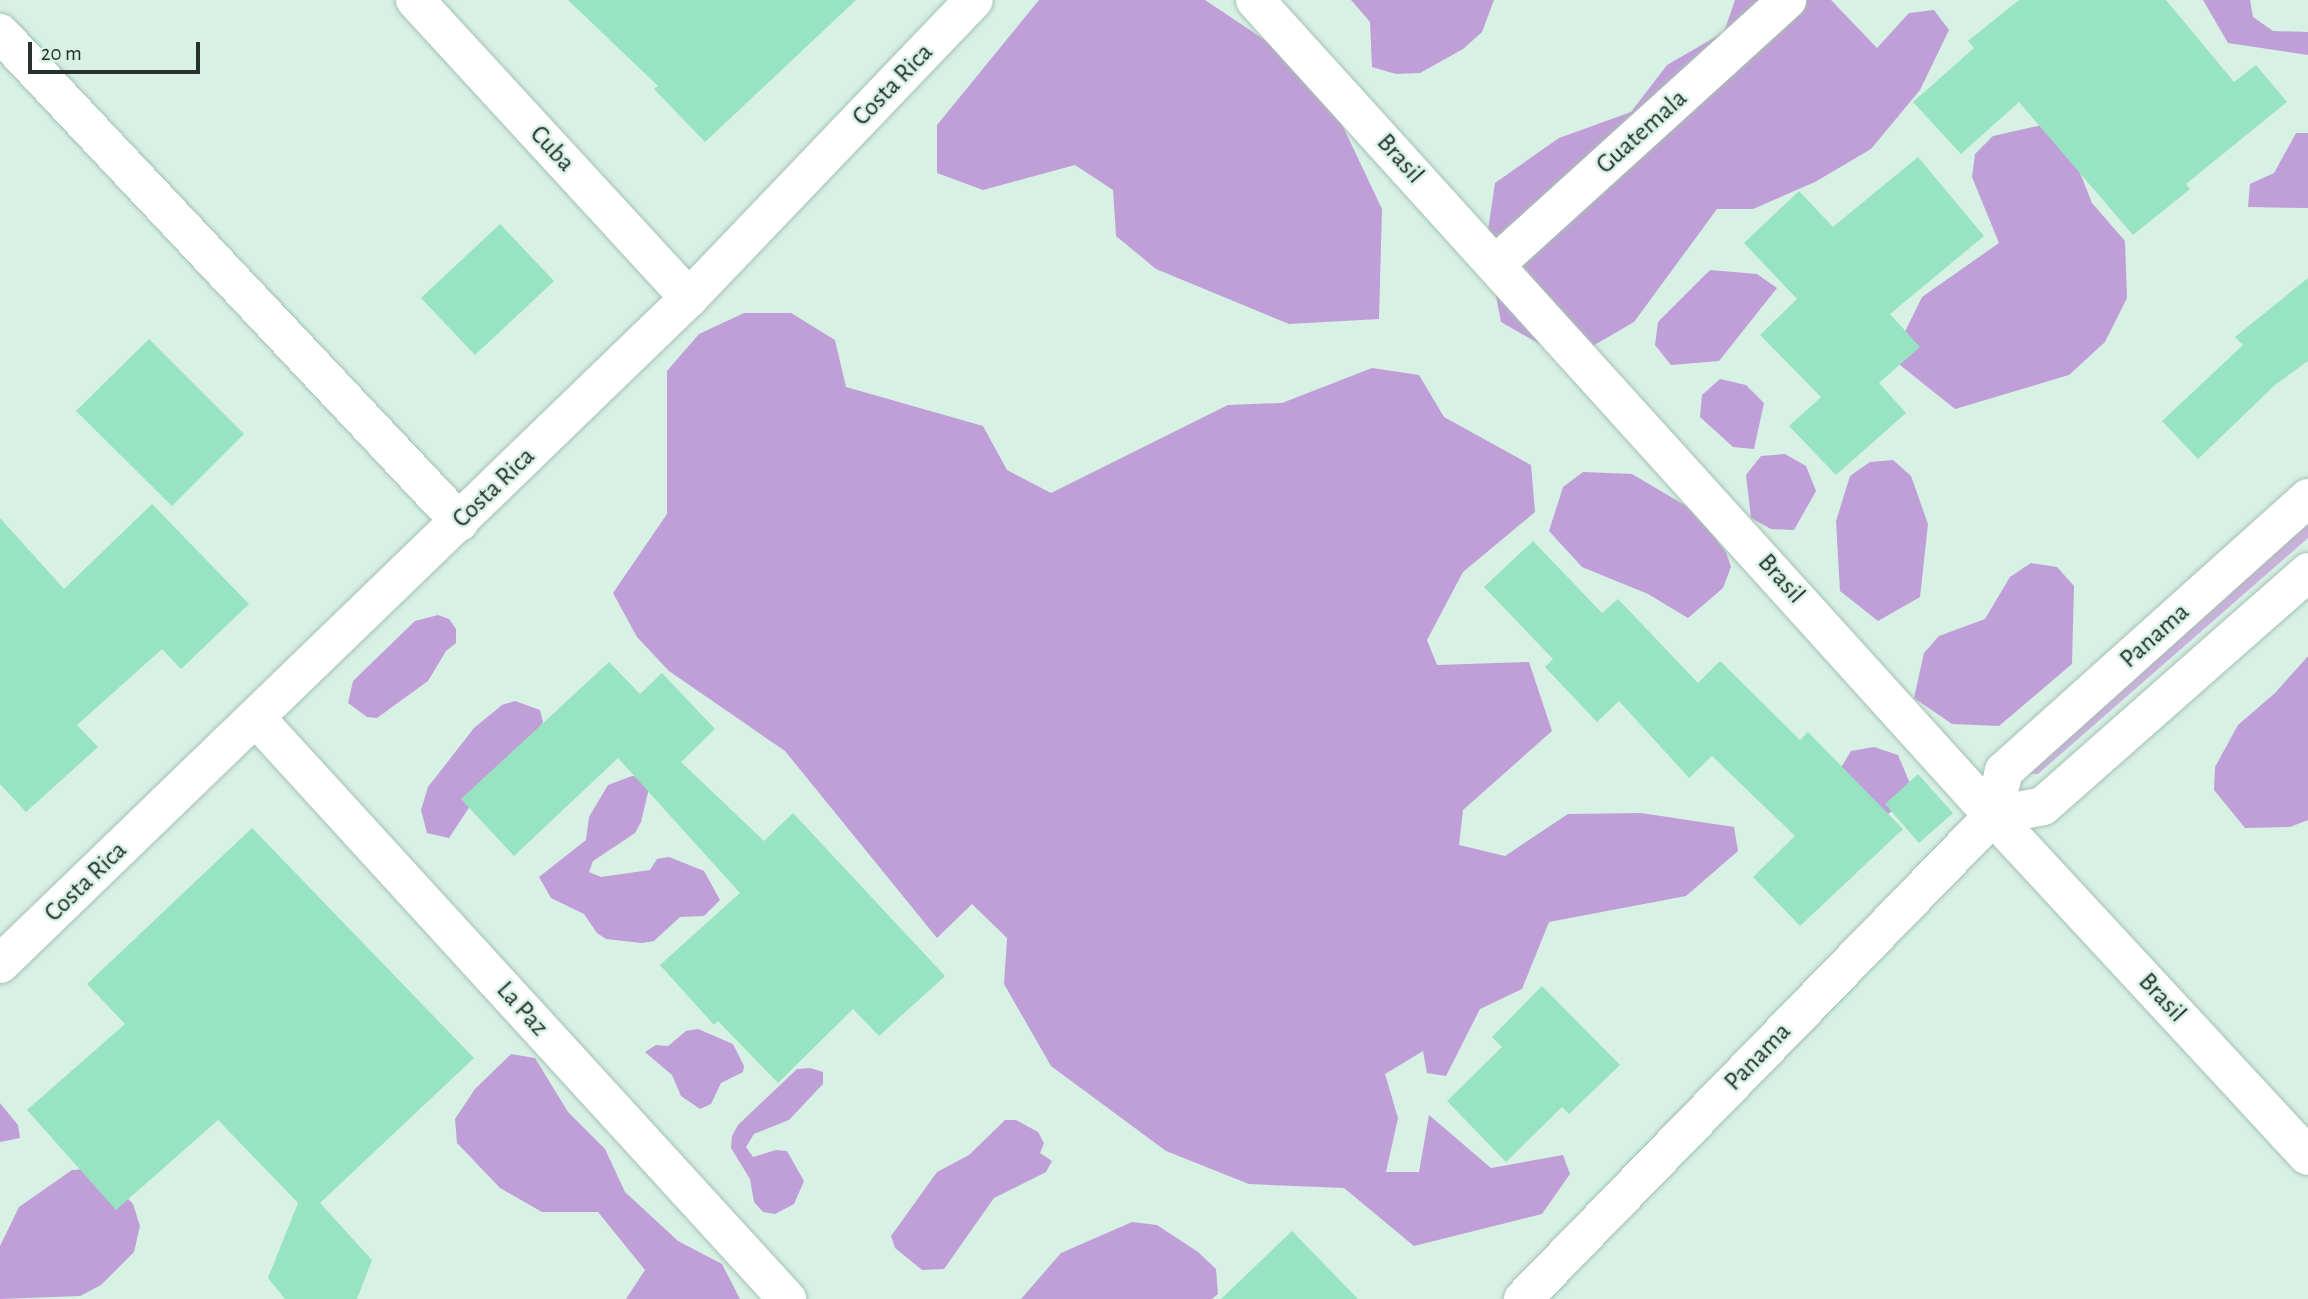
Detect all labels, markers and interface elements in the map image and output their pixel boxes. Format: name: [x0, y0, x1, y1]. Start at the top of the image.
scale bar: [32, 28, 203, 72]
street label: Costa Rica: [846, 37, 940, 133]
text: 20 m: [41, 43, 82, 64]
street label: Guatemala: [1590, 83, 1694, 181]
street label: Cuba: [523, 119, 581, 179]
street label: Brasil: [1370, 128, 1430, 190]
street label: Costa Rica: [446, 441, 542, 535]
street label: Brasil: [1751, 548, 1811, 610]
street label: Panama: [2114, 597, 2196, 675]
street label: Costa Rica: [38, 835, 134, 929]
street label: Brasil: [2131, 967, 2193, 1029]
street label: La Paz: [489, 975, 555, 1043]
street label: Panama: [1718, 1016, 1798, 1098]

